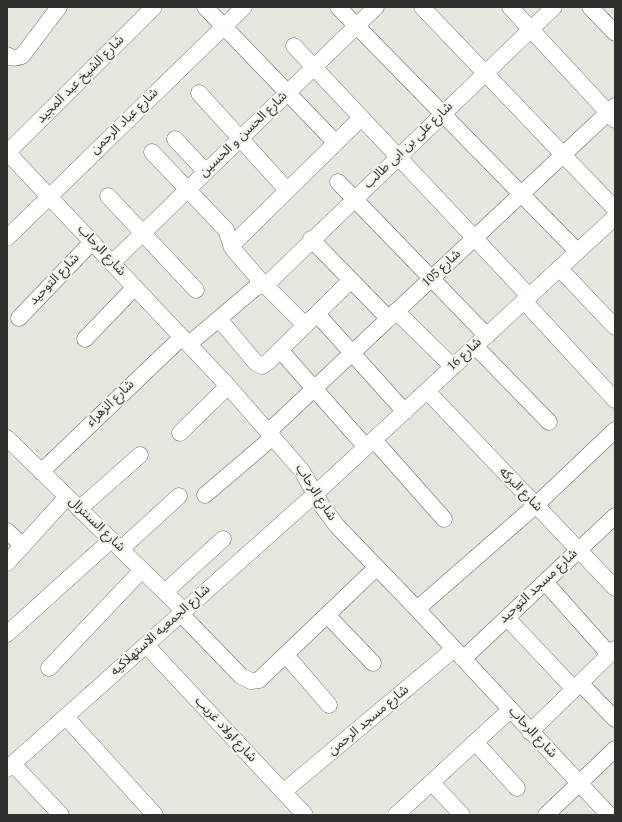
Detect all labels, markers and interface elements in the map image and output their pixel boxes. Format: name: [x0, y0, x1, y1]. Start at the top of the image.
street label: شارع الشيخ عبد المجيد: [34, 33, 128, 127]
street label: شارع عباد الرحمن: [88, 86, 162, 158]
street label: شارع الحسن و الحسين: [197, 89, 291, 181]
street label: شارع على بن ابى طالب: [361, 100, 457, 192]
street label: شارع الرحاب: [73, 222, 129, 280]
street label: شارع 105: [419, 247, 465, 291]
street label: شارع التوحيد: [27, 251, 83, 309]
street label: شارع 16: [444, 335, 486, 375]
street label: شارع الزهراء: [84, 377, 138, 431]
street label: شارع الرحاب: [291, 462, 339, 524]
street label: شارع البركه: [495, 465, 545, 515]
street label: شارع السنترال: [65, 494, 127, 556]
street label: شارع مسجد التوحيد: [496, 547, 582, 627]
street label: شارع الجمعيه الاستهلاكيه: [108, 582, 214, 680]
street label: شارع مسجد الرحمن: [325, 683, 413, 759]
street label: شارع اولاد غريب: [191, 694, 259, 766]
street label: شارع الرحاب: [504, 704, 560, 762]

